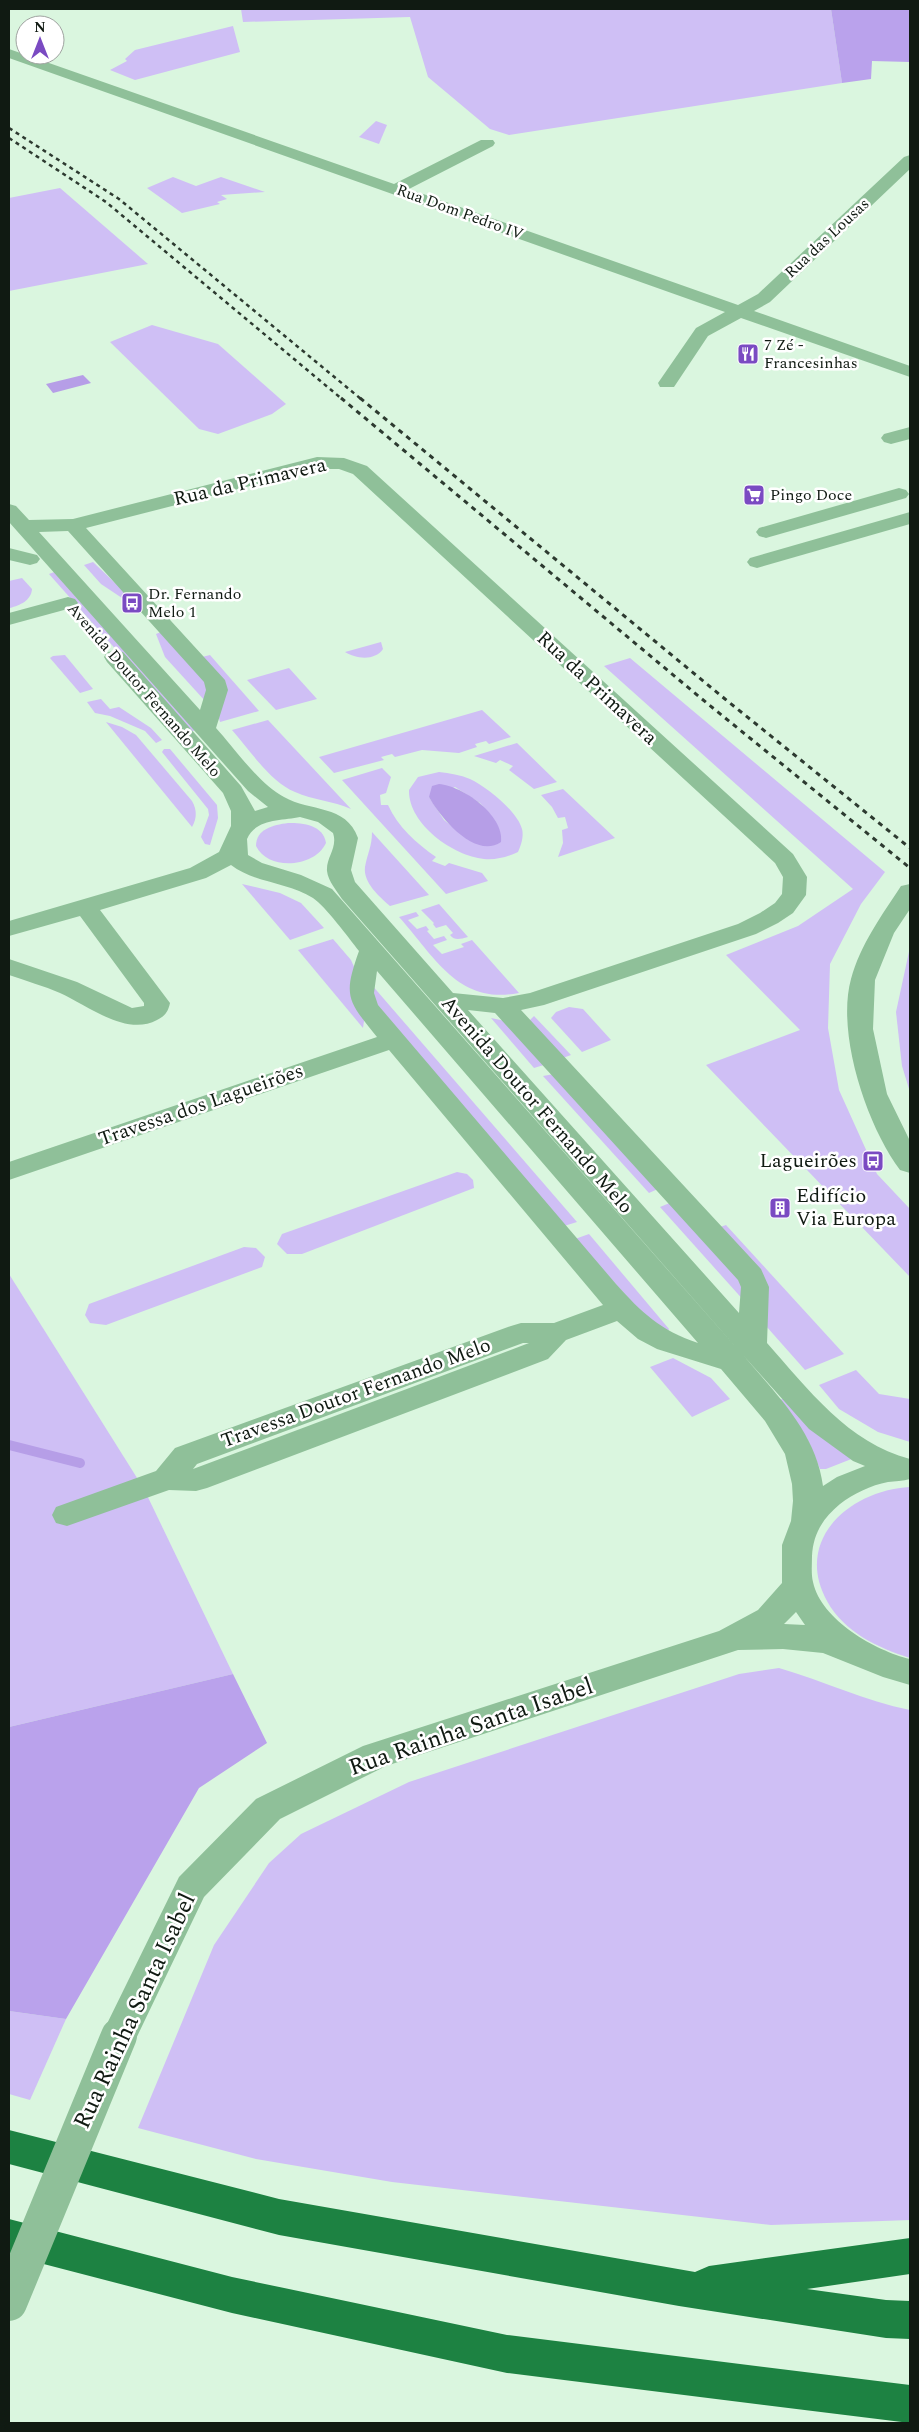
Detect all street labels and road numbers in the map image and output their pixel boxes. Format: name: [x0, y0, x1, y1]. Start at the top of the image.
street label: Rua Dom Pedro IV: [393, 178, 527, 246]
street label: Rua das Lousas: [779, 192, 875, 284]
street label: Rua da Primavera: [171, 450, 330, 514]
street label: Avenida Doutor Fernando Melo: [61, 597, 227, 783]
street label: Rua da Primavera: [530, 624, 664, 752]
street label: Avenida Doutor Fernando Melo: [434, 989, 640, 1221]
street label: Travessa dos Lagueirões: [94, 1056, 308, 1154]
street label: Travessa Doutor Fernando Melo: [217, 1330, 495, 1456]
street label: Rua Rainha Santa Isabel: [344, 1668, 598, 1786]
street label: Rua Rainha Santa Isabel: [64, 1887, 206, 2135]

